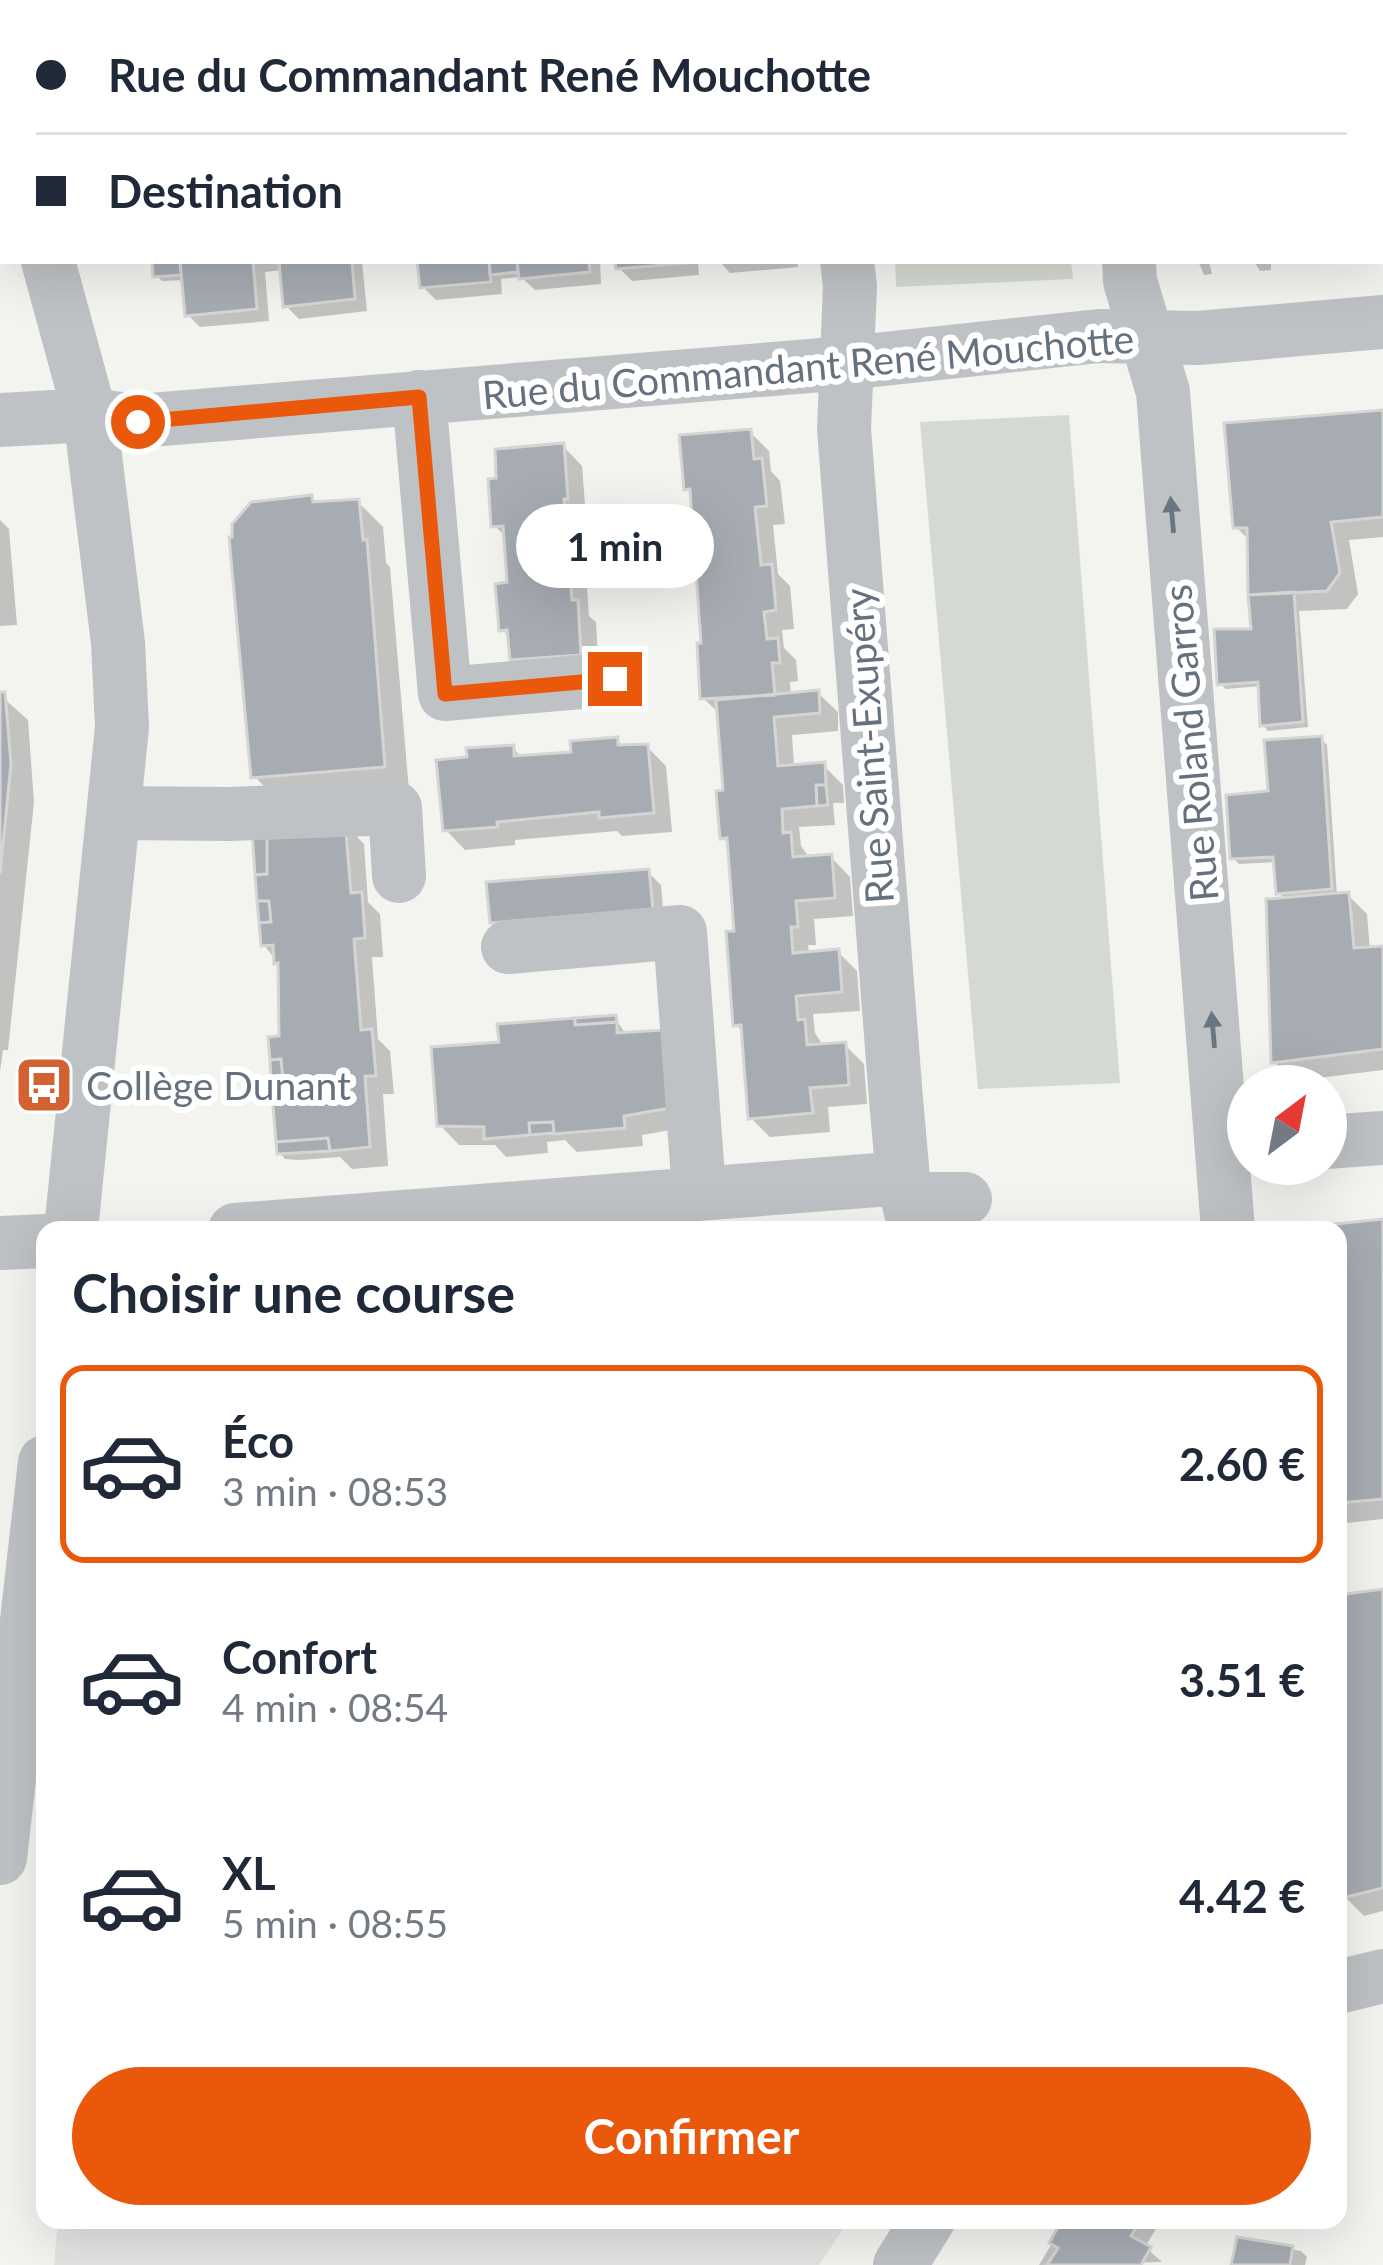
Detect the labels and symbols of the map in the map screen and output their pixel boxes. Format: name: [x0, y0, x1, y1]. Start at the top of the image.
street label: Rue du Commandant René Mouchotte: [480, 315, 1136, 417]
route start: [111, 395, 165, 449]
one-way arrow: [1163, 496, 1182, 533]
callout: 1 min: [516, 505, 714, 589]
street label: Rue Roland Garros: [1153, 583, 1227, 903]
street label: Rue Saint-Exupéry: [834, 587, 902, 905]
route end: [588, 652, 642, 706]
one-way arrow: [1203, 1011, 1222, 1048]
bus stop icon: Collège Dunant: [13, 1054, 75, 1116]
place label: Collège Dunant: [86, 1062, 351, 1108]
north arrow: [1227, 1065, 1347, 1185]

